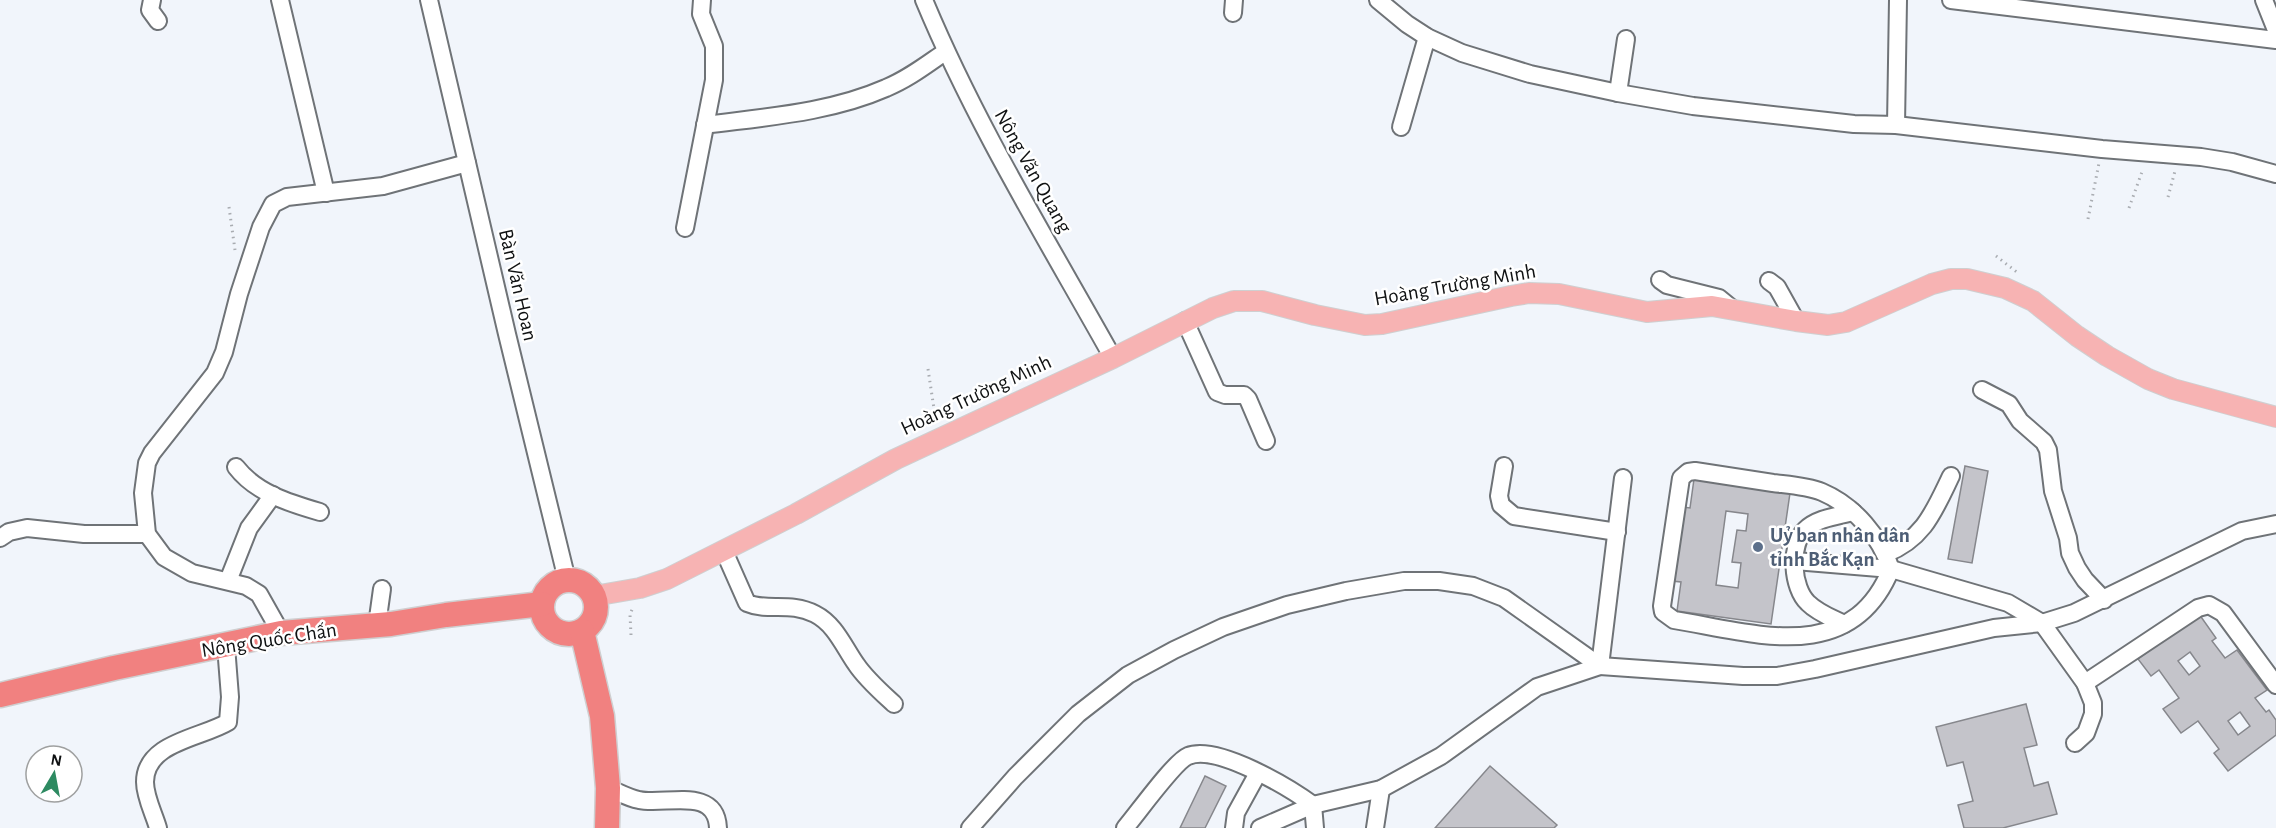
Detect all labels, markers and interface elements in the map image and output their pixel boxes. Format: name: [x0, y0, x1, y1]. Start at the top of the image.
street label: Nông Văn Quang: [990, 106, 1076, 237]
street label: Bàn Văn Hoan: [495, 227, 541, 343]
street label: Hoàng Trường Minh: [1373, 260, 1537, 310]
street label: Hoàng Trường Minh: [897, 351, 1055, 439]
place label: Uỷ ban nhân dân tỉnh Bắc Kạn: [1770, 525, 1910, 570]
marker: Uỷ ban nhân dân tỉnh Bắc Kạn: [1751, 540, 1765, 554]
street label: Nông Quốc Chấn: [200, 619, 338, 661]
north arrow: [24, 744, 84, 804]
text: N: [50, 751, 63, 769]

